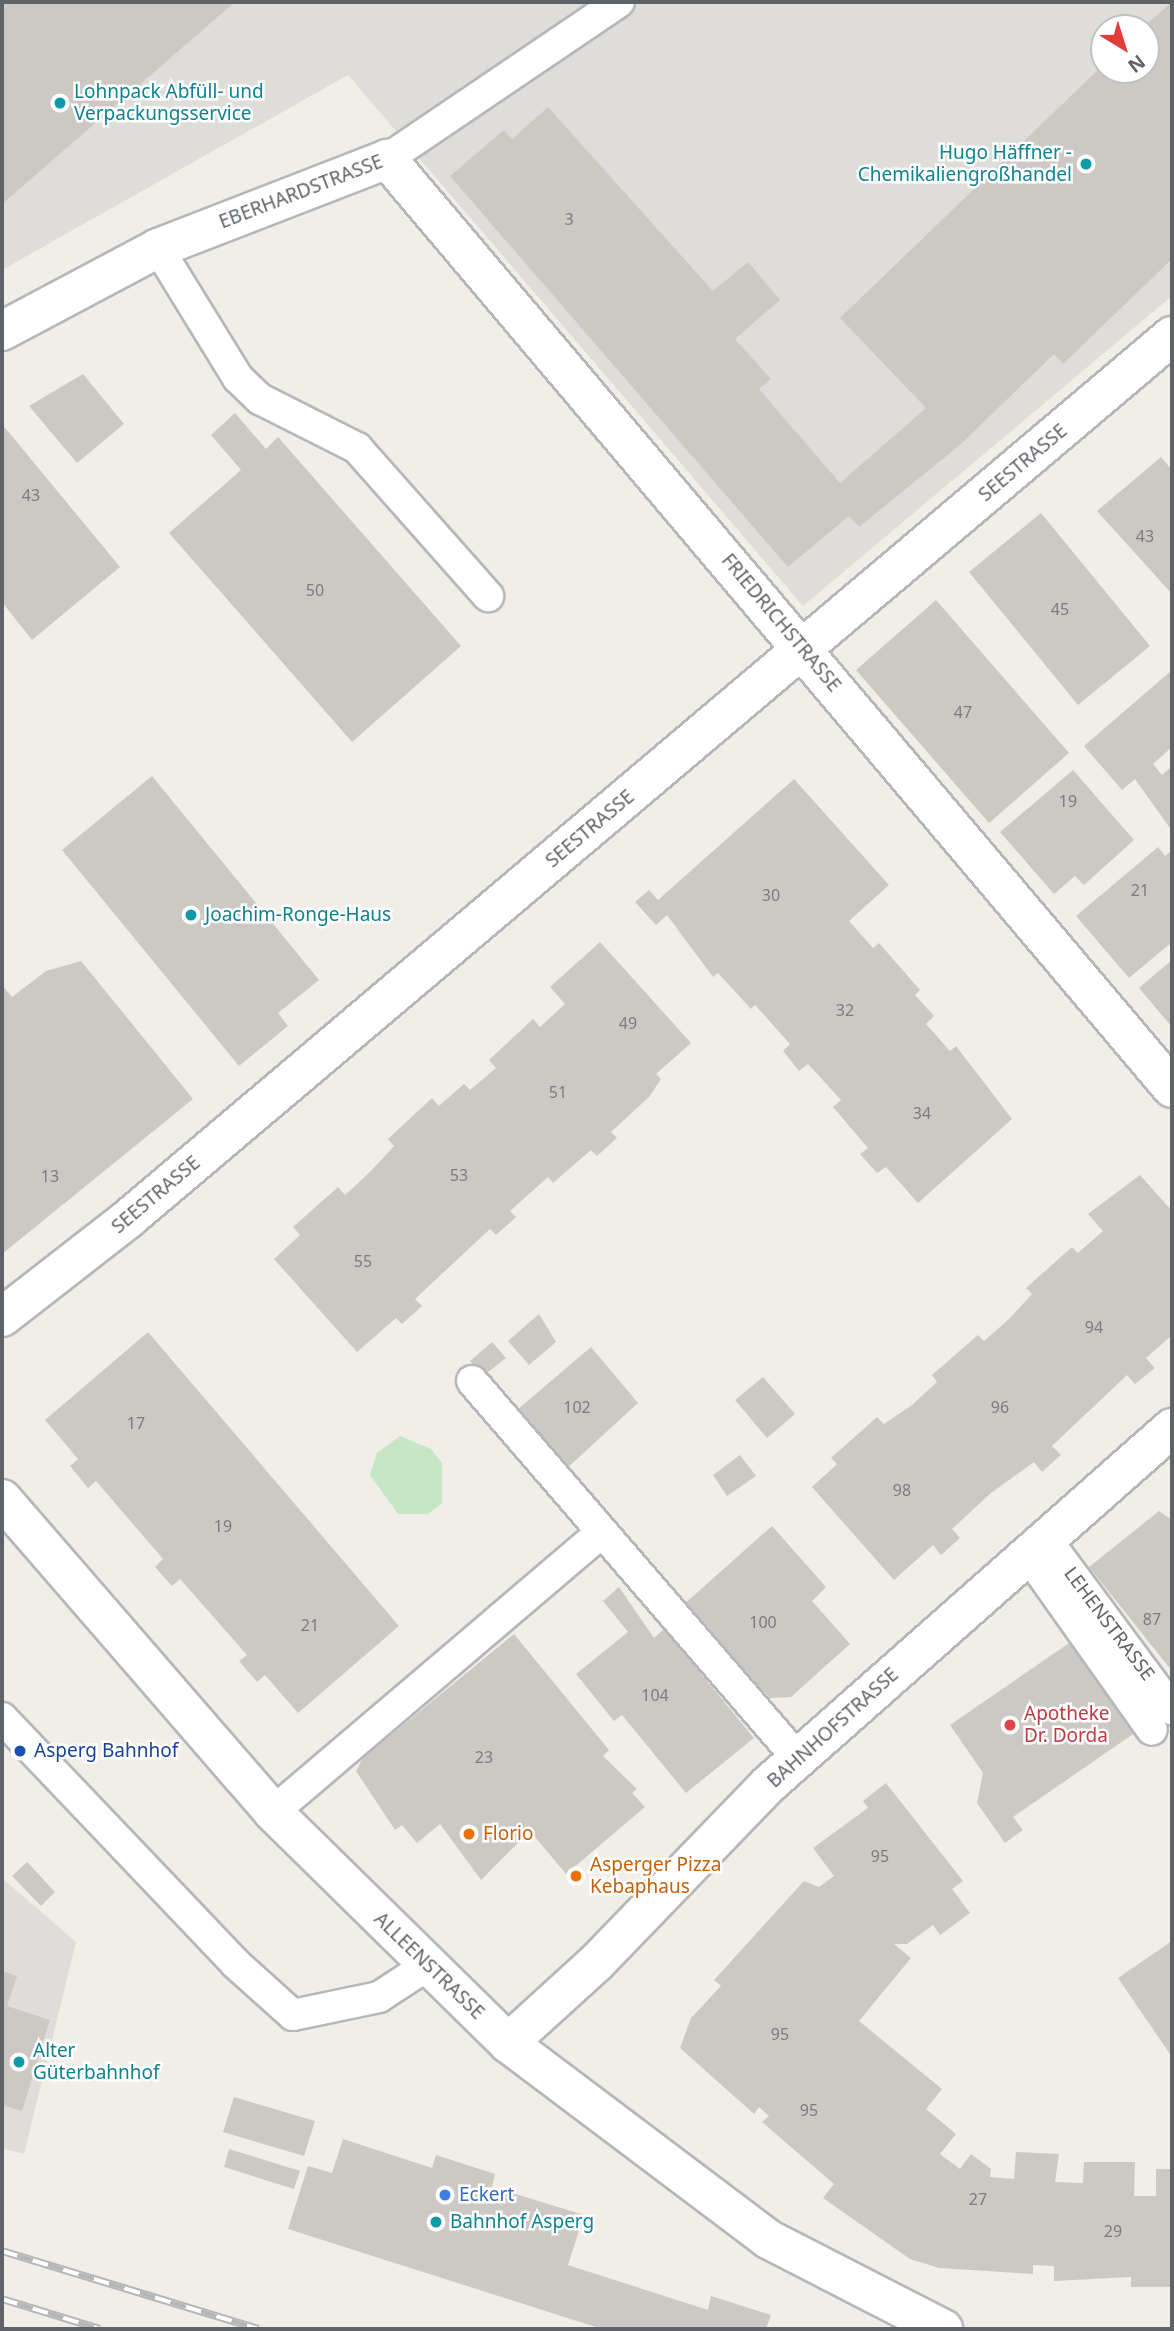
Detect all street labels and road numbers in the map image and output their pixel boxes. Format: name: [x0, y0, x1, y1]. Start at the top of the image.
street label: EBERHARDSTRASSE: [216, 150, 386, 234]
street label: SEESTRASSE: [974, 420, 1072, 506]
street label: FRIEDRICHSTRASSE: [717, 549, 845, 697]
street label: SEESTRASSE: [541, 786, 639, 872]
street label: SEESTRASSE: [107, 1152, 205, 1238]
street label: LEHENSTRASSE: [1059, 1563, 1159, 1685]
street label: BAHNHOFSTRASSE: [763, 1663, 903, 1793]
street label: ALLEENSTRASSE: [369, 1908, 489, 2024]

